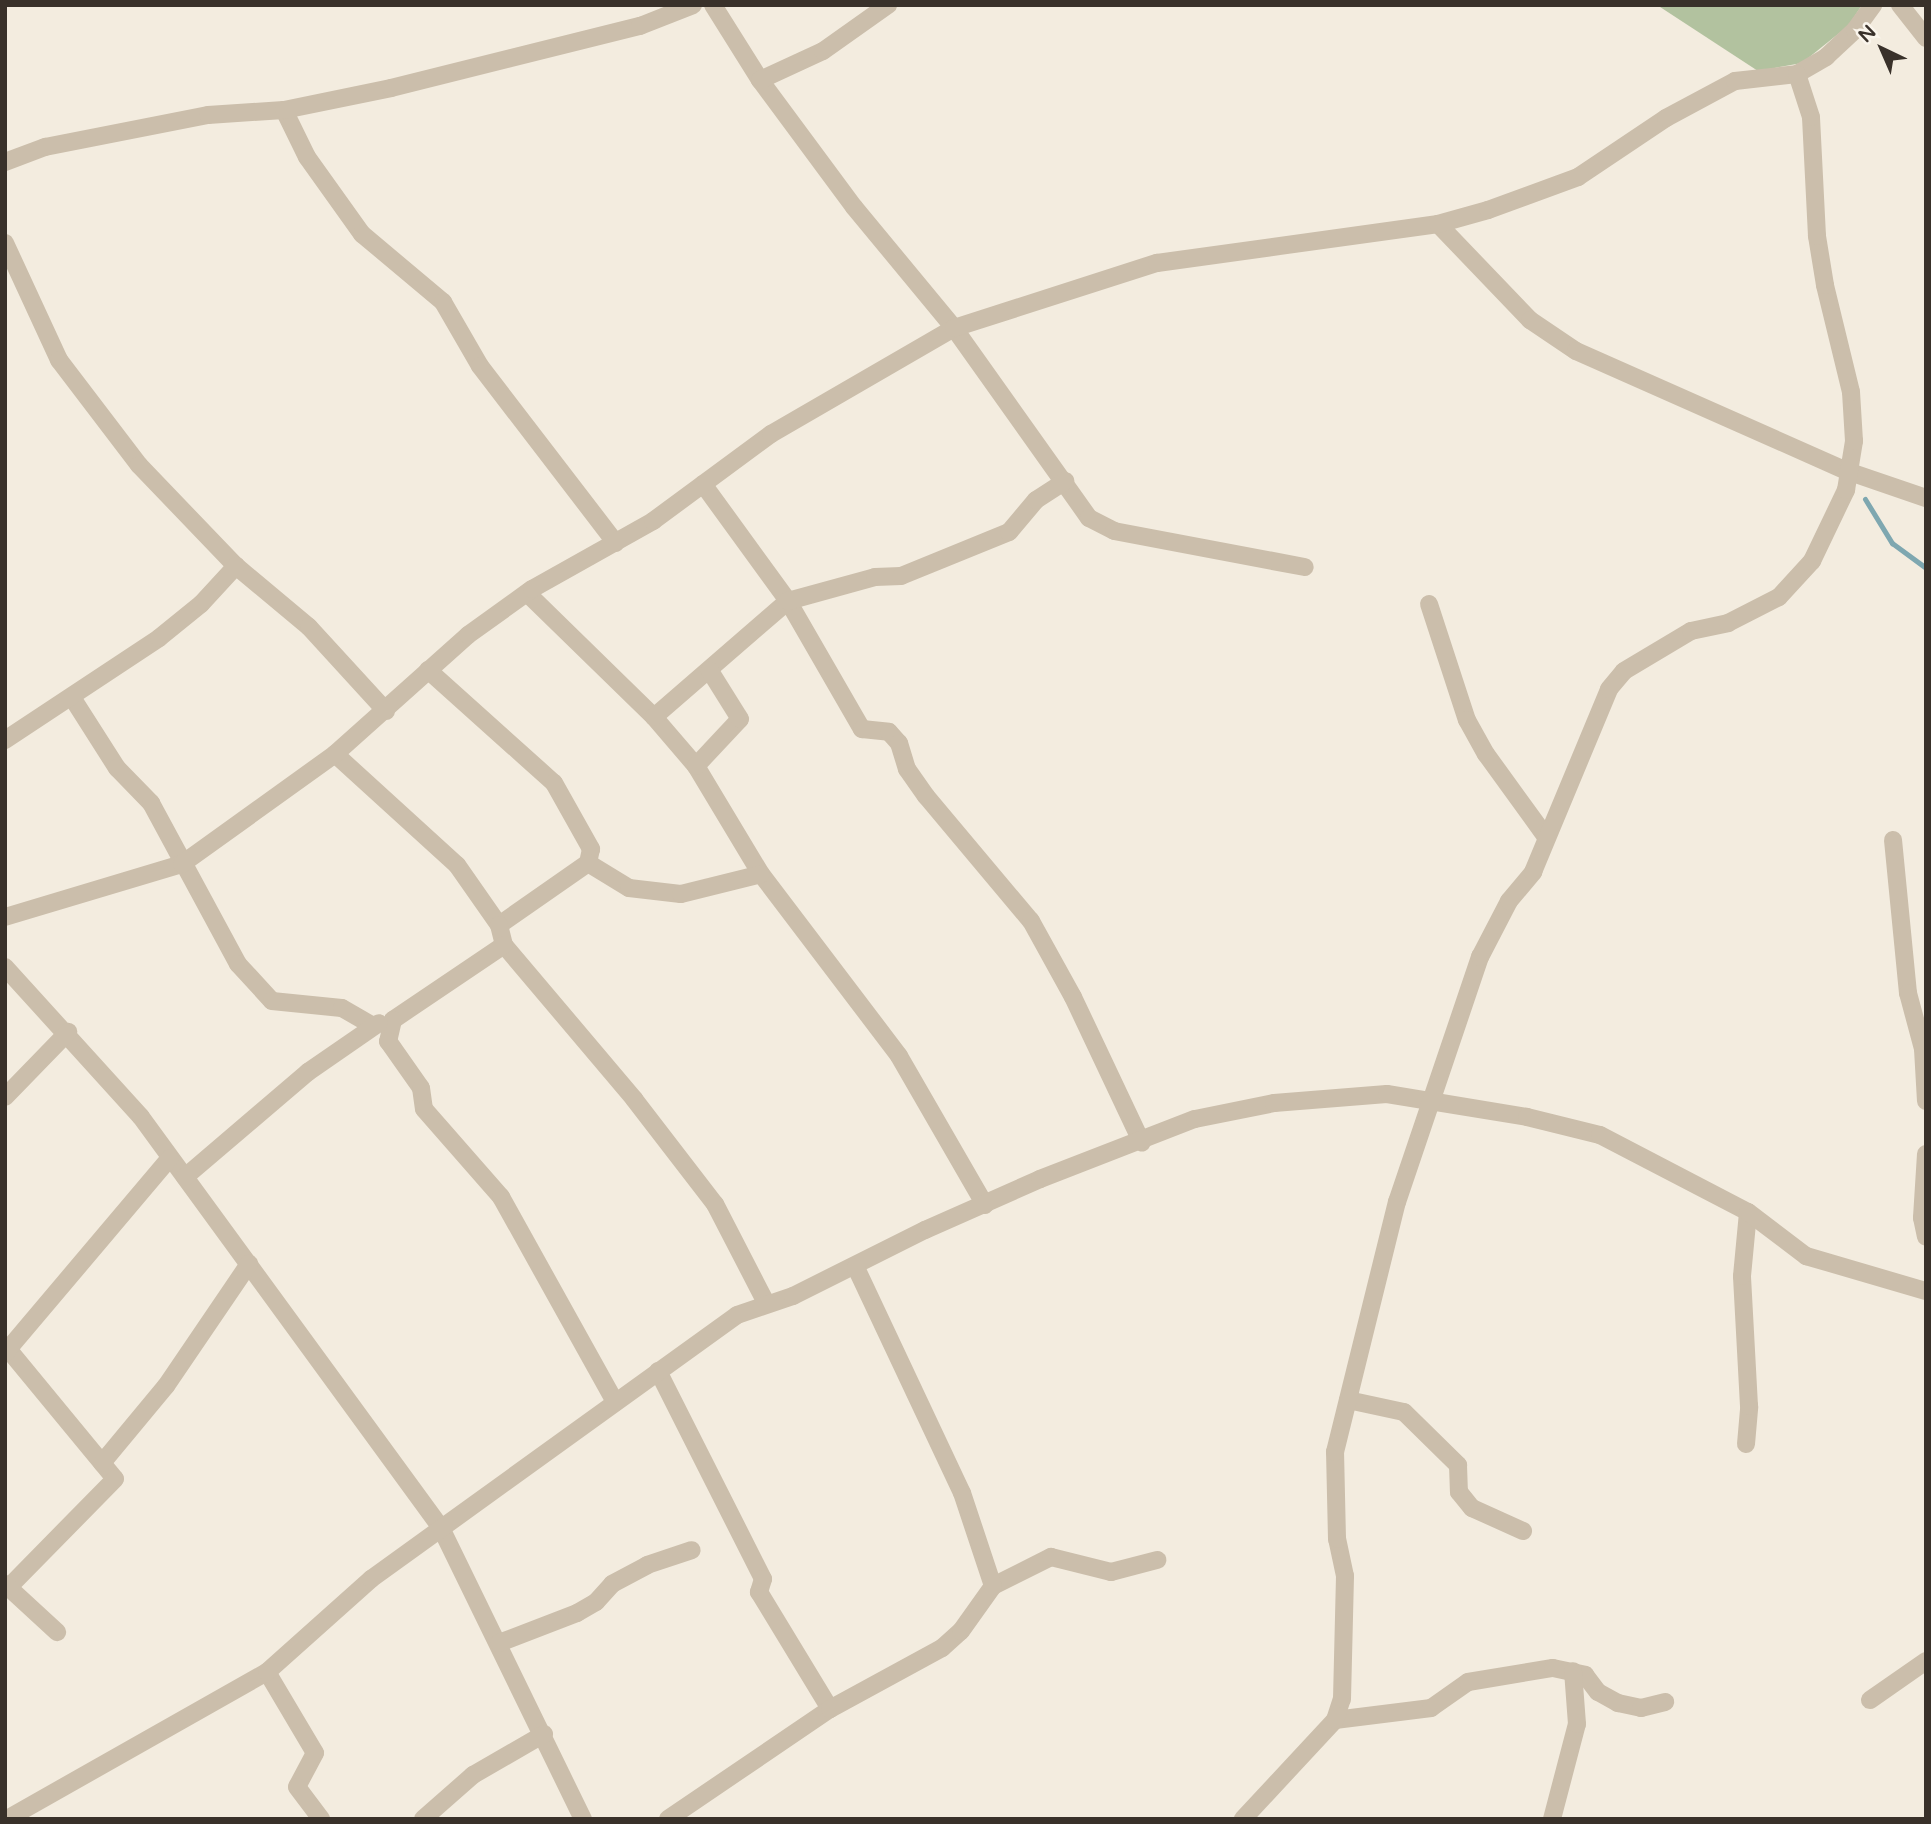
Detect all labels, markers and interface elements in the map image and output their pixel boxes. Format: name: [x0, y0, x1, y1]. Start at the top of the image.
north arrow: [1847, 14, 1917, 84]
text: N: [1854, 21, 1881, 47]

